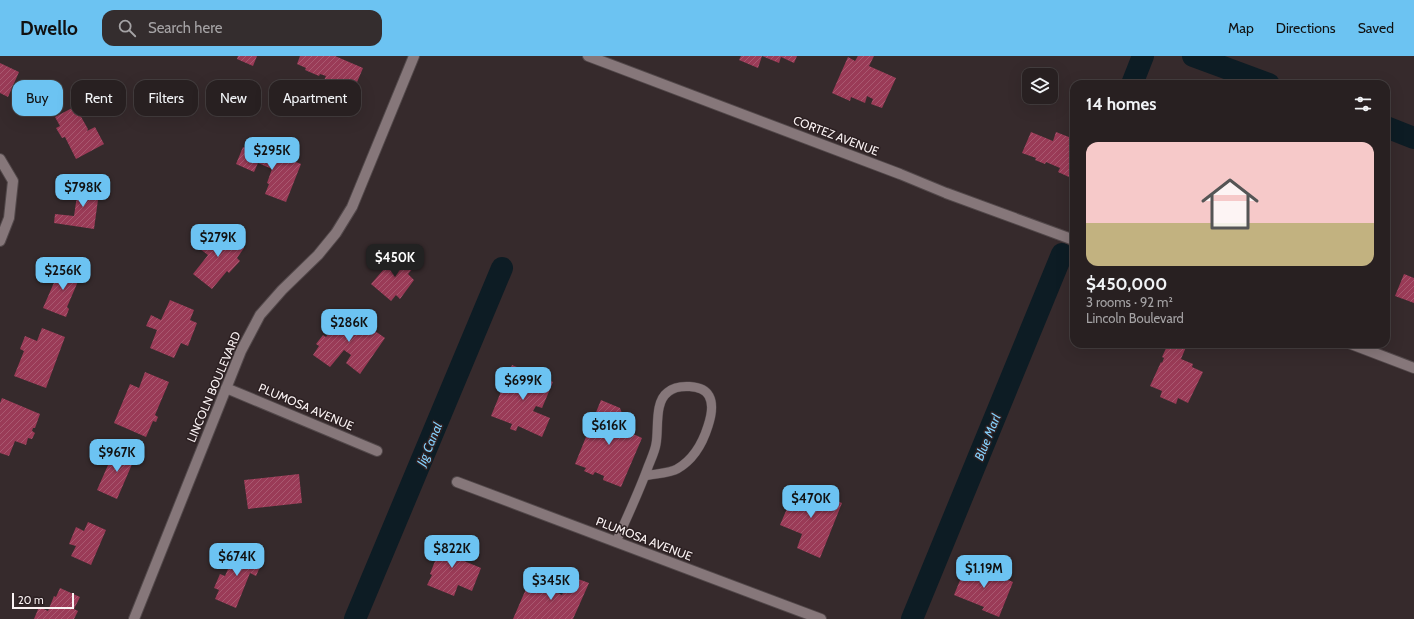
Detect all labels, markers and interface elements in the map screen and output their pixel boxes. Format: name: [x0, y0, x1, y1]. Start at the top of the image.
search box: [102, 10, 382, 46]
text: Dwello: [20, 17, 78, 40]
icon: search: [116, 17, 138, 39]
text: Search here: [148, 19, 222, 37]
text: Map: [1228, 19, 1254, 37]
text: Directions: [1276, 19, 1336, 37]
text: Saved: [1358, 19, 1394, 37]
map controls: [1022, 68, 1058, 104]
button: layers: [1022, 68, 1058, 104]
chip: Buy: [12, 80, 63, 116]
chip: Rent: [71, 80, 126, 116]
chip: Filters: [134, 80, 198, 116]
chip: New: [206, 80, 261, 116]
chip: Apartment: [269, 80, 361, 116]
icon: filters: [1352, 93, 1374, 115]
text: 14 homes: [1086, 94, 1156, 114]
street label: CORTEZ AVENUE: [791, 112, 881, 159]
pin: $295K: [244, 137, 300, 171]
text: $295K: [254, 142, 290, 158]
icon: home: [1194, 168, 1266, 240]
pin: $798K: [55, 174, 111, 208]
text: $798K: [64, 179, 102, 195]
pin: $279K: [190, 224, 246, 258]
text: $279K: [200, 229, 236, 245]
pin: $450K: [367, 244, 423, 278]
text: $450K: [375, 249, 415, 265]
pin: $256K: [35, 257, 91, 291]
text: $256K: [45, 262, 81, 278]
text: $450,000: [1086, 274, 1167, 294]
text: 3 rooms · 92 m²: [1086, 294, 1173, 310]
pin: $286K: [321, 309, 377, 343]
text: Lincoln Boulevard: [1086, 310, 1184, 326]
text: $286K: [330, 314, 368, 330]
street label: LINCOLN BOULEVARD: [183, 329, 244, 444]
pin: $699K: [495, 367, 551, 401]
text: $699K: [504, 372, 542, 388]
street label: PLUMOSA AVENUE: [256, 380, 356, 433]
water label: Blue Marl: [970, 411, 1004, 463]
pin: $616K: [581, 412, 637, 446]
text: $616K: [591, 417, 627, 433]
water label: Jig Canal: [412, 420, 445, 469]
pin: $967K: [89, 439, 145, 473]
text: $967K: [99, 444, 135, 460]
pin: $470K: [783, 485, 839, 519]
text: $470K: [791, 490, 831, 506]
street label: PLUMOSA AVENUE: [594, 513, 695, 564]
pin: $822K: [424, 535, 480, 569]
text: $822K: [433, 540, 471, 556]
pin: $674K: [209, 543, 265, 577]
text: $674K: [218, 548, 256, 564]
pin: $1.19M: [951, 555, 1017, 589]
text: $1.19M: [965, 560, 1003, 576]
pin: $345K: [523, 567, 579, 601]
text: $345K: [532, 572, 570, 588]
scale bar: [12, 591, 74, 610]
text: 20 m: [18, 593, 44, 607]

